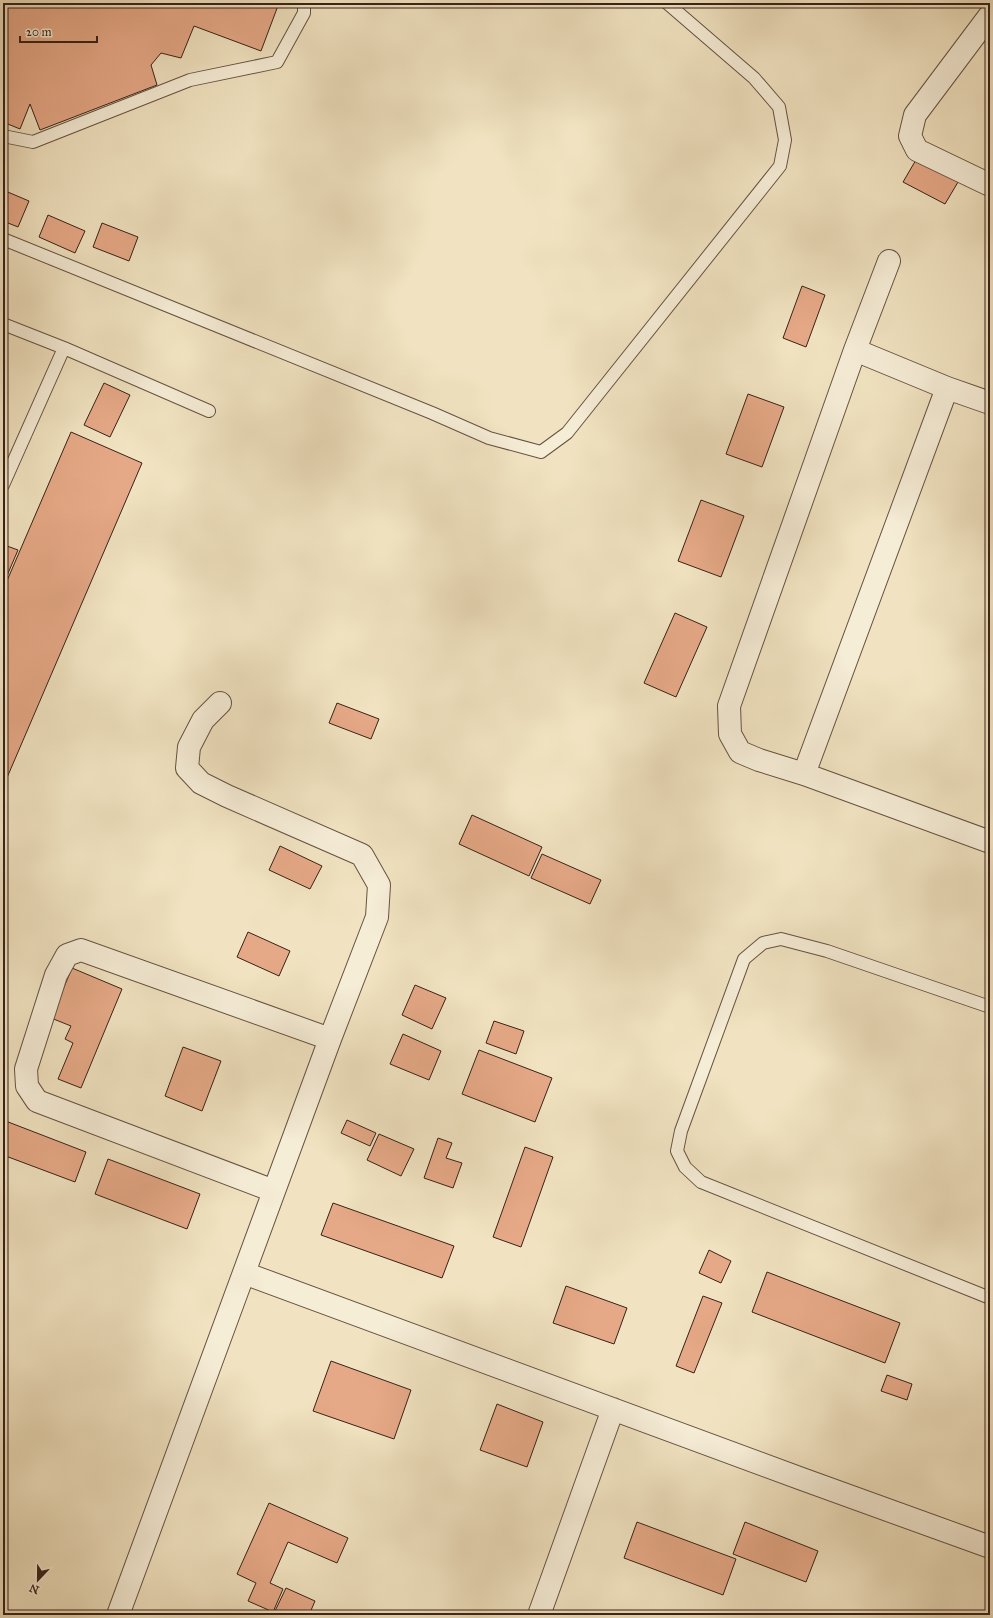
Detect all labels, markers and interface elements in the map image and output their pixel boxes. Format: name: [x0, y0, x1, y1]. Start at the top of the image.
scale bar: [20, 18, 97, 44]
text: 20 m: [26, 25, 52, 39]
north arrow: [18, 1560, 58, 1600]
text: N: [27, 1581, 41, 1597]

